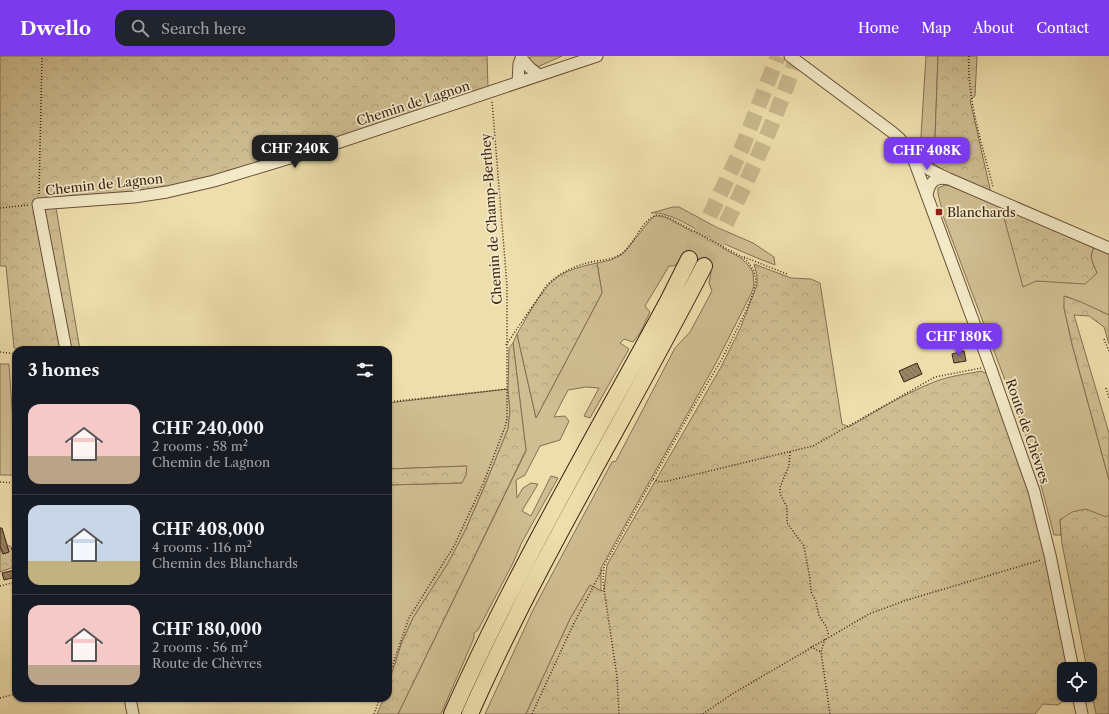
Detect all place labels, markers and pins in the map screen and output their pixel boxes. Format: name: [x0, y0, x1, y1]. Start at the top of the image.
pin: CHF 240K: [254, 135, 336, 169]
pin: CHF 408K: [886, 137, 968, 171]
place label: Blanchards: [947, 204, 1016, 220]
marker: Blanchards: [934, 207, 944, 217]
pin: CHF 180K: [918, 323, 1000, 357]

